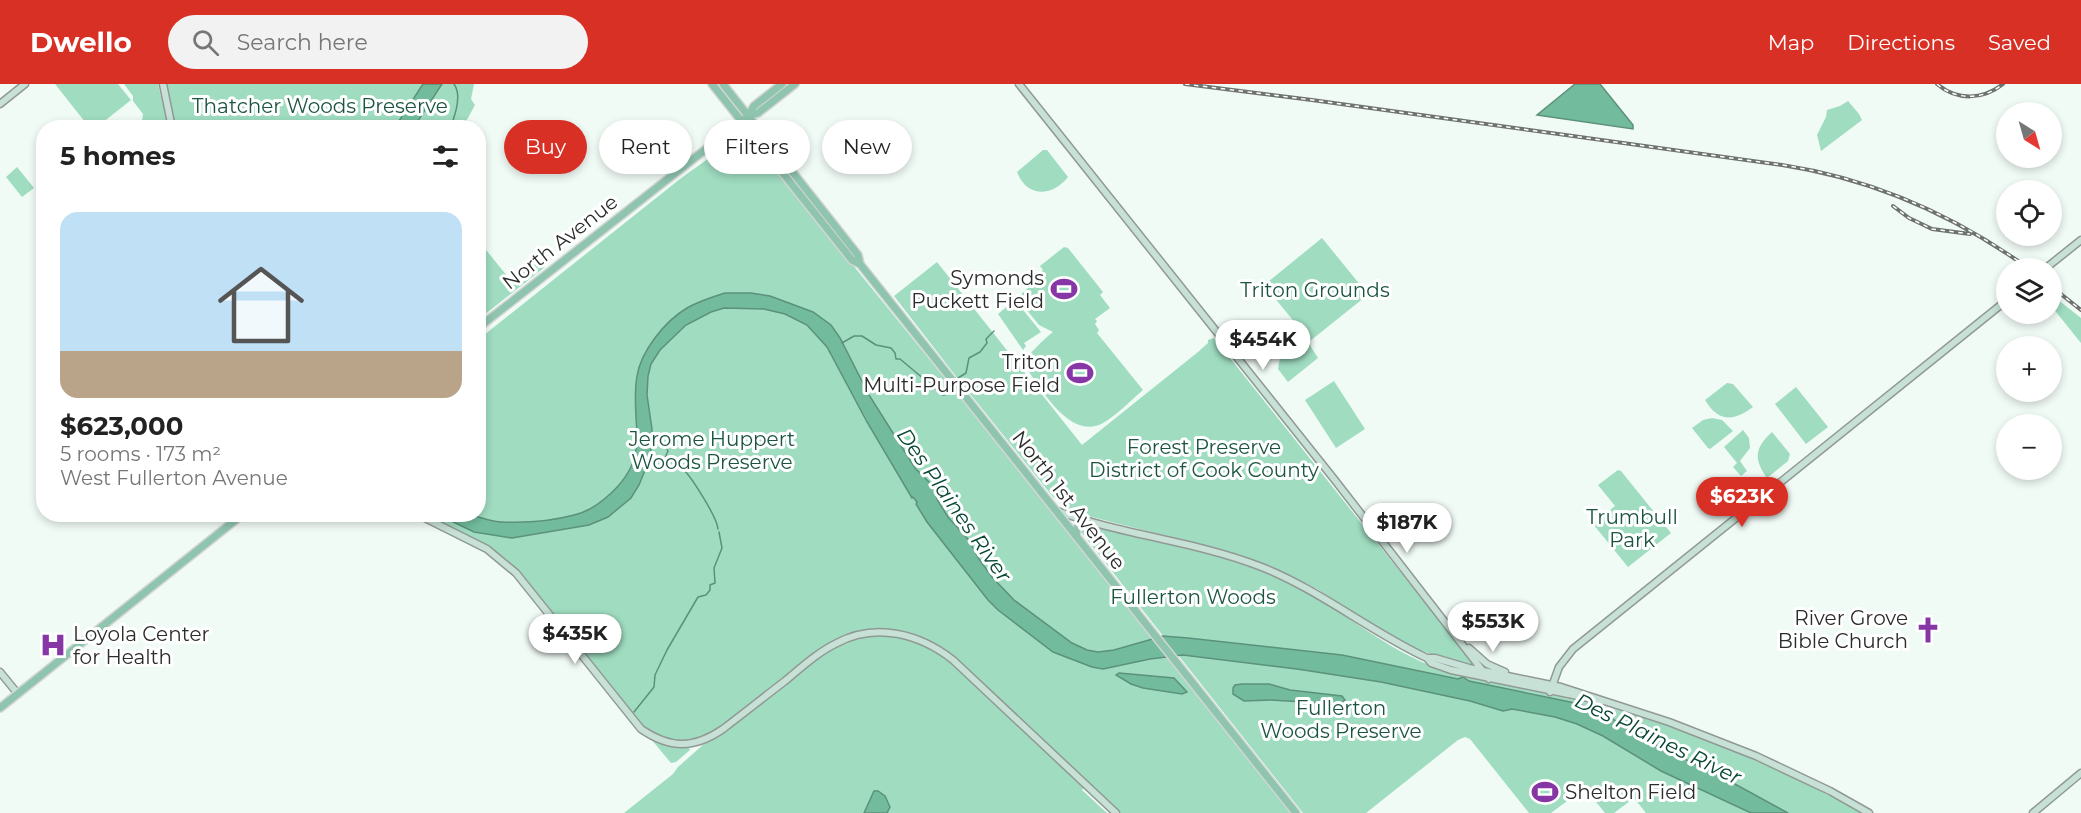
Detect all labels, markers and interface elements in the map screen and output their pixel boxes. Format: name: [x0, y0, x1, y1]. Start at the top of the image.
search box: [168, 15, 588, 69]
text: Dwello: [30, 25, 132, 59]
icon: search: [189, 26, 222, 59]
text: Search here: [237, 29, 368, 56]
text: Map: [1768, 30, 1814, 55]
text: Directions: [1847, 30, 1955, 55]
text: Saved: [1988, 30, 2051, 55]
park label: Thatcher Woods Preserve: [192, 94, 448, 118]
north arrow: [1996, 102, 2062, 168]
map controls: [1996, 102, 2062, 480]
chip: Buy: [504, 120, 587, 174]
chip: Rent: [599, 120, 692, 174]
chip: Filters: [704, 120, 810, 174]
chip: New: [822, 120, 912, 174]
text: 5 homes: [60, 140, 176, 172]
icon: filters: [429, 140, 462, 173]
button: locate: [1996, 180, 2062, 246]
street label: North Avenue: [498, 190, 622, 294]
icon: home: [207, 251, 315, 359]
button: layers: [1996, 258, 2062, 324]
place label: Symonds Puckett Field: [911, 266, 1044, 313]
sports icon: Symonds Puckett Field: [1049, 274, 1079, 304]
park label: Triton Grounds: [1240, 278, 1390, 302]
pin: $454K: [1221, 320, 1305, 371]
text: $454K: [1229, 327, 1297, 351]
button: +: [1996, 336, 2062, 402]
place label: Triton Multi-Purpose Field: [863, 350, 1060, 397]
sports icon: Triton Multi-Purpose Field: [1065, 358, 1095, 388]
text: $623,000: [60, 410, 183, 442]
button: −: [1996, 414, 2062, 480]
water label: Des Plaines River: [892, 423, 1017, 587]
street label: North 1st Avenue: [1007, 426, 1131, 574]
park label: Jerome Huppert Woods Preserve: [628, 427, 795, 474]
park label: Forest Preserve District of Cook County: [1089, 435, 1319, 482]
text: 5 rooms · 173 m²: [60, 442, 221, 466]
text: West Fullerton Avenue: [60, 466, 288, 490]
pin: $623K: [1700, 477, 1784, 528]
text: $623K: [1710, 484, 1774, 508]
pin: $187K: [1365, 503, 1449, 554]
park label: Trumbull Park: [1586, 505, 1678, 552]
text: $187K: [1377, 510, 1437, 534]
park label: Fullerton Woods: [1110, 585, 1276, 609]
pin: $553K: [1451, 602, 1535, 653]
place label: River Grove Bible Church: [1778, 606, 1908, 653]
text: $553K: [1462, 609, 1525, 633]
pin: $435K: [533, 614, 617, 665]
church icon: River Grove Bible Church: [1913, 615, 1943, 645]
text: $435K: [543, 621, 607, 645]
place label: Loyola Center for Health: [73, 622, 210, 669]
hospital icon: Loyola Center for Health: [38, 630, 68, 660]
water label: Des Plaines River: [1571, 687, 1746, 790]
park label: Fullerton Woods Preserve: [1260, 696, 1422, 743]
sports icon: Shelton Field: [1530, 777, 1560, 807]
place label: Shelton Field: [1565, 780, 1696, 804]

